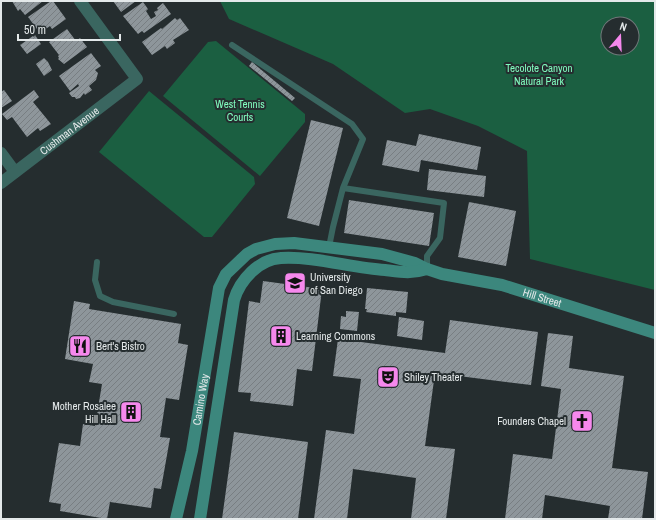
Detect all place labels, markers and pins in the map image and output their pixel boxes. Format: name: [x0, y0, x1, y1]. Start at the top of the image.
school or university icon: University of San Diego: [282, 270, 308, 296]
place label: University of San Diego: [310, 270, 363, 297]
building icon: Learning Commons: [268, 323, 294, 349]
place label: Learning Commons: [296, 329, 376, 343]
restaurant icon: Bert's Bistro: [67, 333, 93, 359]
place label: Bert's Bistro: [96, 339, 145, 353]
theatre icon: Shiley Theater: [375, 364, 401, 390]
place label: Shiley Theater: [404, 370, 463, 384]
place label: Mother Rosalee Hill Hall: [52, 399, 116, 426]
building icon: Mother Rosalee Hill Hall: [118, 399, 144, 425]
church icon: Founders Chapel: [569, 408, 595, 434]
place label: Founders Chapel: [497, 414, 566, 428]

